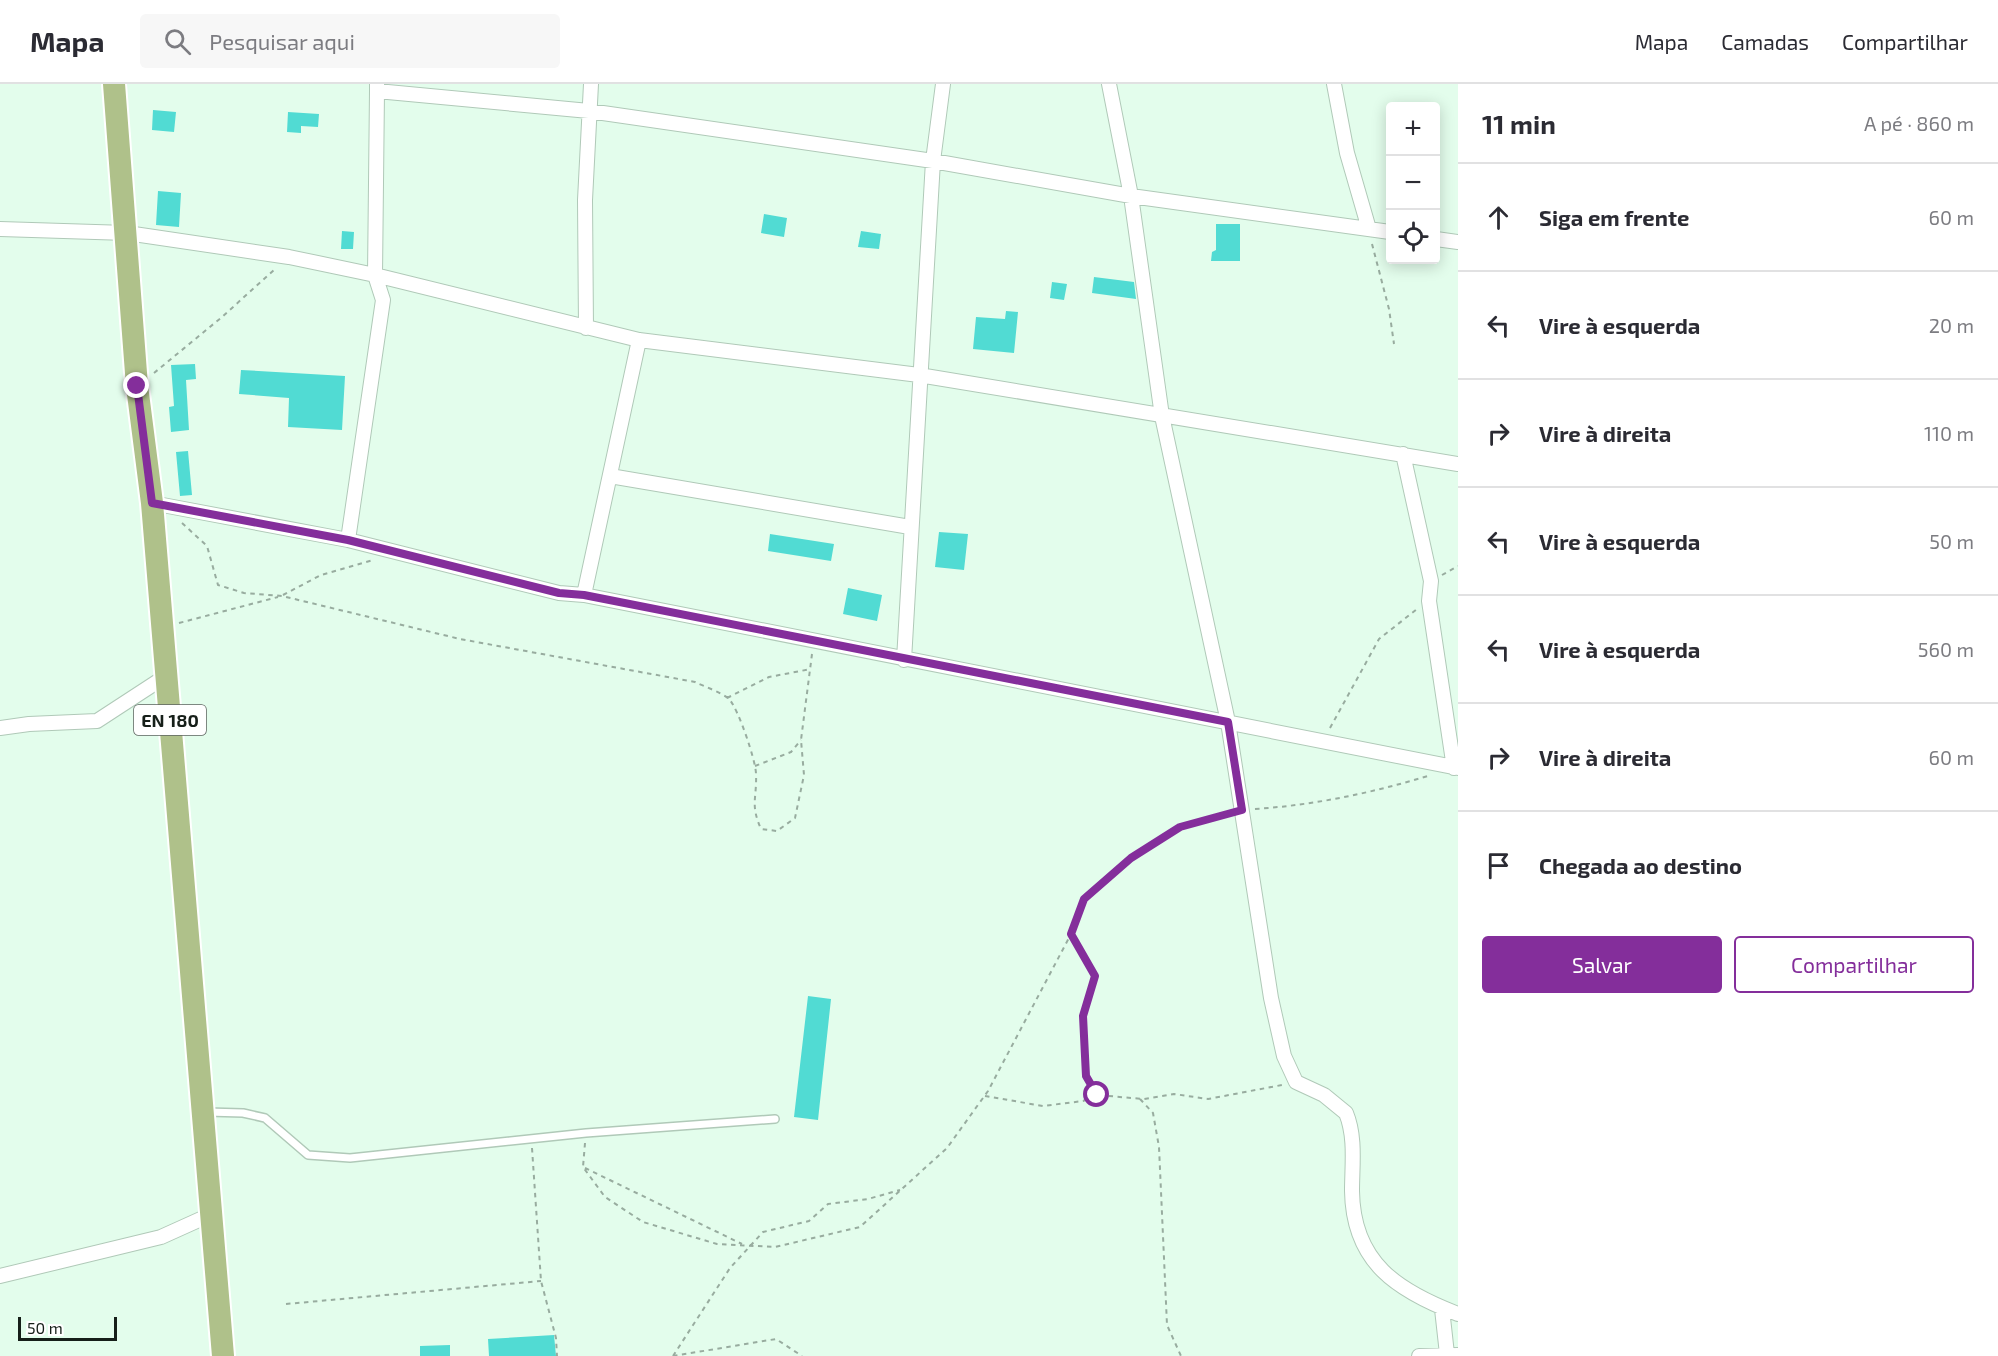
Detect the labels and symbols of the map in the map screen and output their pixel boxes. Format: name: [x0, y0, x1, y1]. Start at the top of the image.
route end: [123, 372, 149, 398]
road number: EN 180: [134, 705, 206, 735]
route start: [1083, 1081, 1109, 1107]
scale bar: [18, 1314, 117, 1342]

